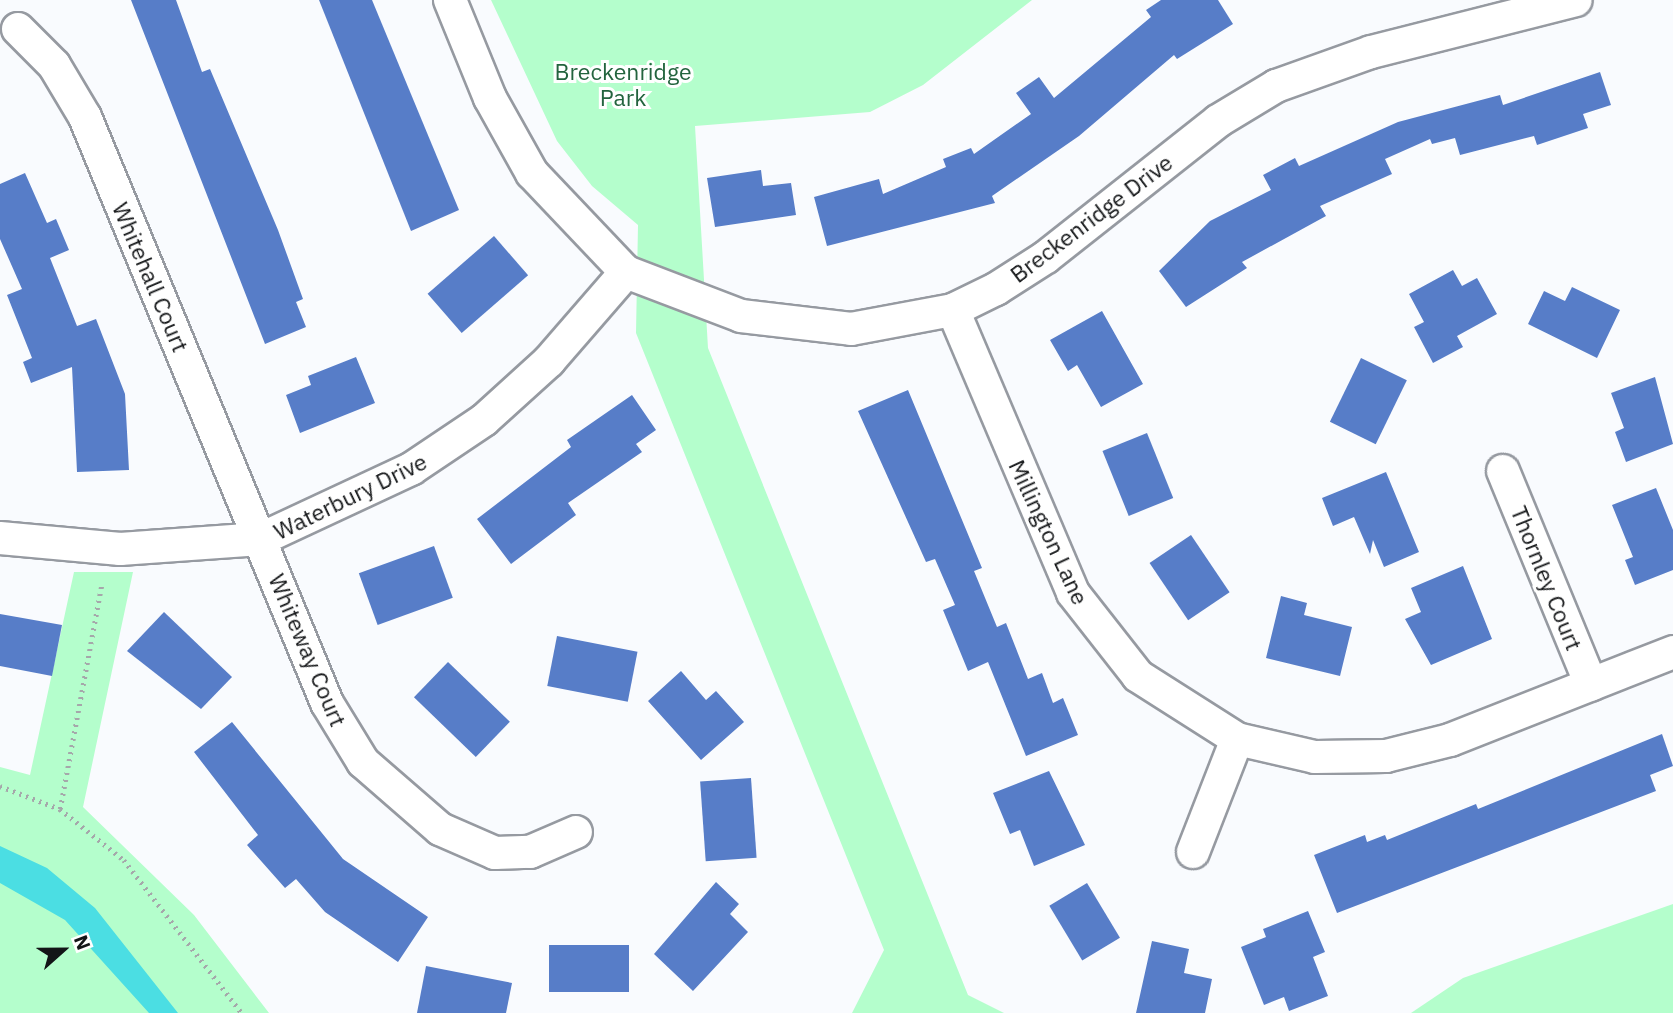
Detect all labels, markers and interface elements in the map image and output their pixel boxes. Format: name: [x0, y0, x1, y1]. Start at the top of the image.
park label: Breckenridge Park: [554, 57, 692, 111]
street label: Breckenridge Drive: [1004, 148, 1178, 288]
street label: Whitehall Court: [107, 198, 195, 356]
street label: Waterbury Drive: [269, 447, 431, 545]
street label: Millington Lane: [1003, 455, 1095, 609]
street label: Thornley Court: [1506, 502, 1588, 654]
street label: Whiteway Court: [263, 570, 353, 730]
north arrow: [28, 915, 98, 985]
text: N: [69, 932, 96, 953]

